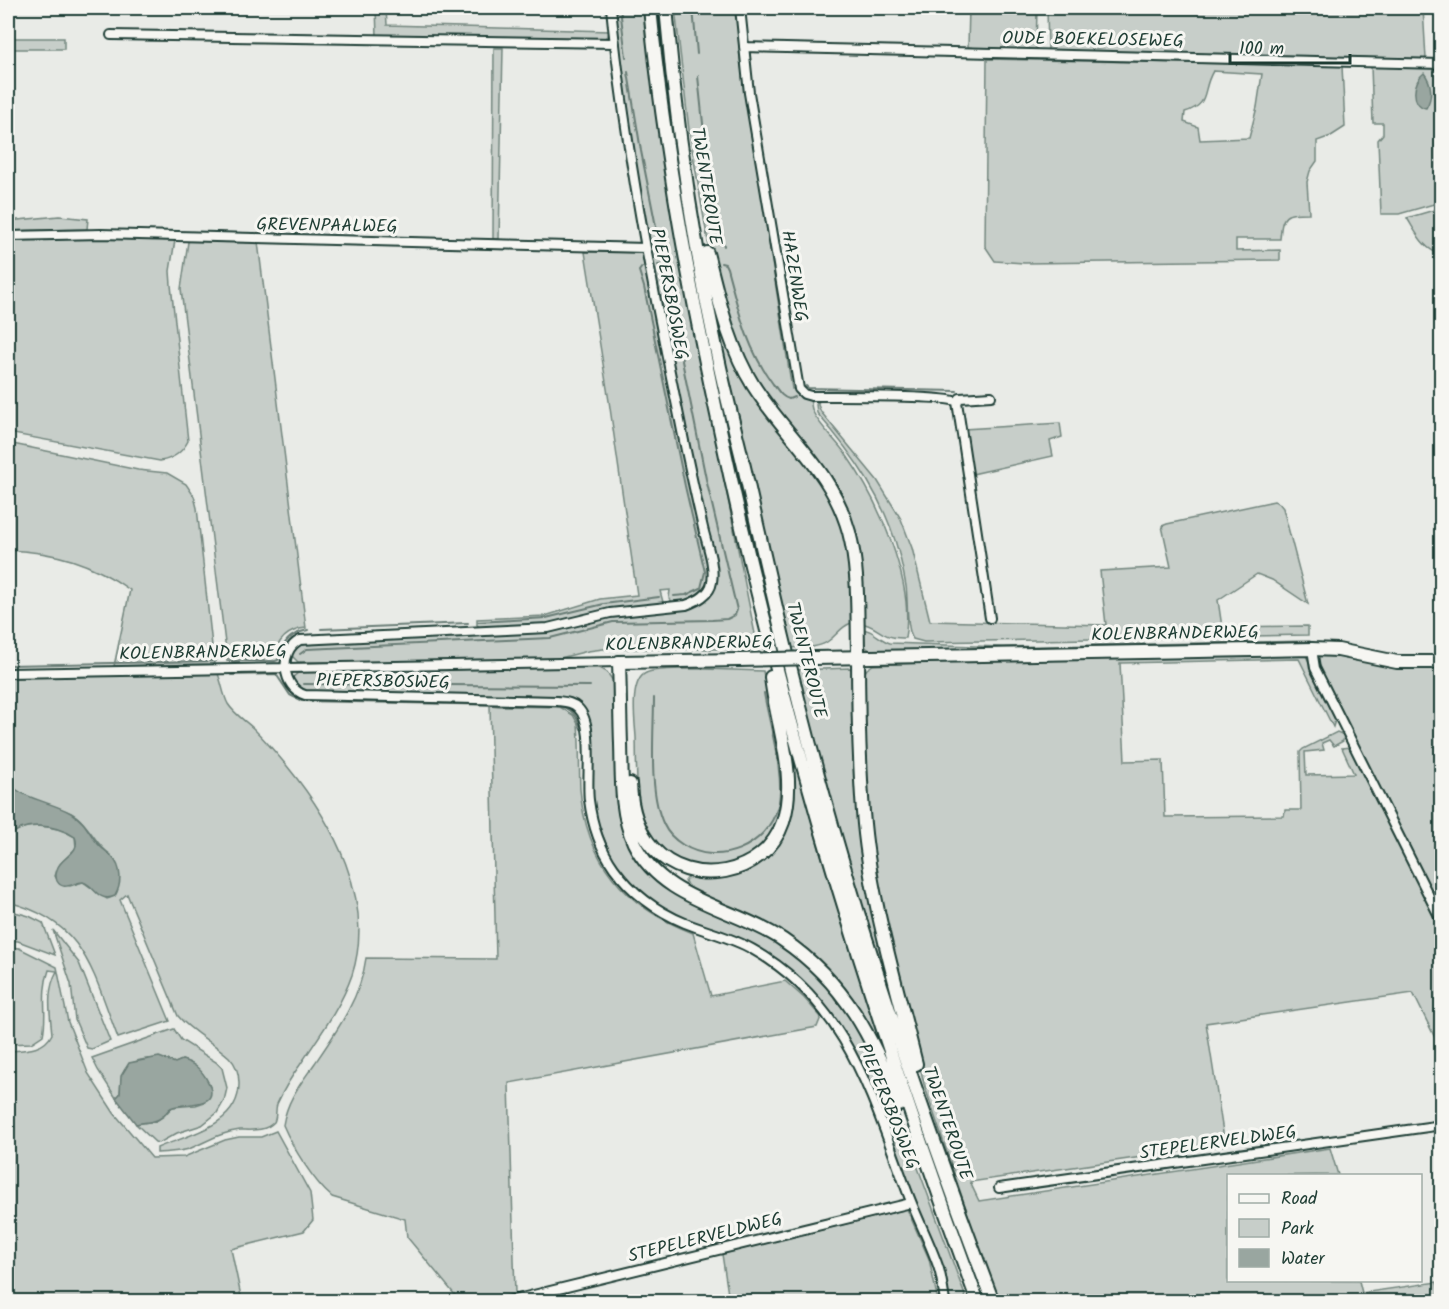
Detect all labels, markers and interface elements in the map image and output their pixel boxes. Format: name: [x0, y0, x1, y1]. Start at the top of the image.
street label: OUDE BOEKELOSEWEG: [1002, 24, 1184, 57]
scale bar: [1230, 27, 1350, 65]
text: 100 m: [1239, 35, 1284, 64]
street label: TWENTEROUTE: [682, 125, 729, 248]
street label: GREVENPAALWEG: [256, 211, 398, 242]
street label: PIEPERSBOSWEG: [642, 226, 696, 363]
street label: HAZENWEG: [772, 228, 815, 324]
street label: TWENTEROUTE: [777, 599, 834, 722]
street label: KOLENBRANDERWEG: [1091, 619, 1259, 650]
street label: KOLENBRANDERWEG: [605, 629, 773, 660]
street label: KOLENBRANDERWEG: [119, 638, 287, 669]
street label: PIEPERSBOSWEG: [316, 667, 450, 698]
street label: PIEPERSBOSWEG: [849, 1039, 926, 1174]
street label: TWENTEROUTE: [913, 1062, 980, 1185]
street label: STEPELERVELDWEG: [1138, 1118, 1298, 1169]
legend: [1227, 1174, 1422, 1282]
text: Road: [1281, 1185, 1318, 1214]
street label: STEPELERVELDWEG: [625, 1205, 786, 1272]
text: Park: [1281, 1215, 1314, 1244]
text: Water: [1281, 1245, 1326, 1274]

